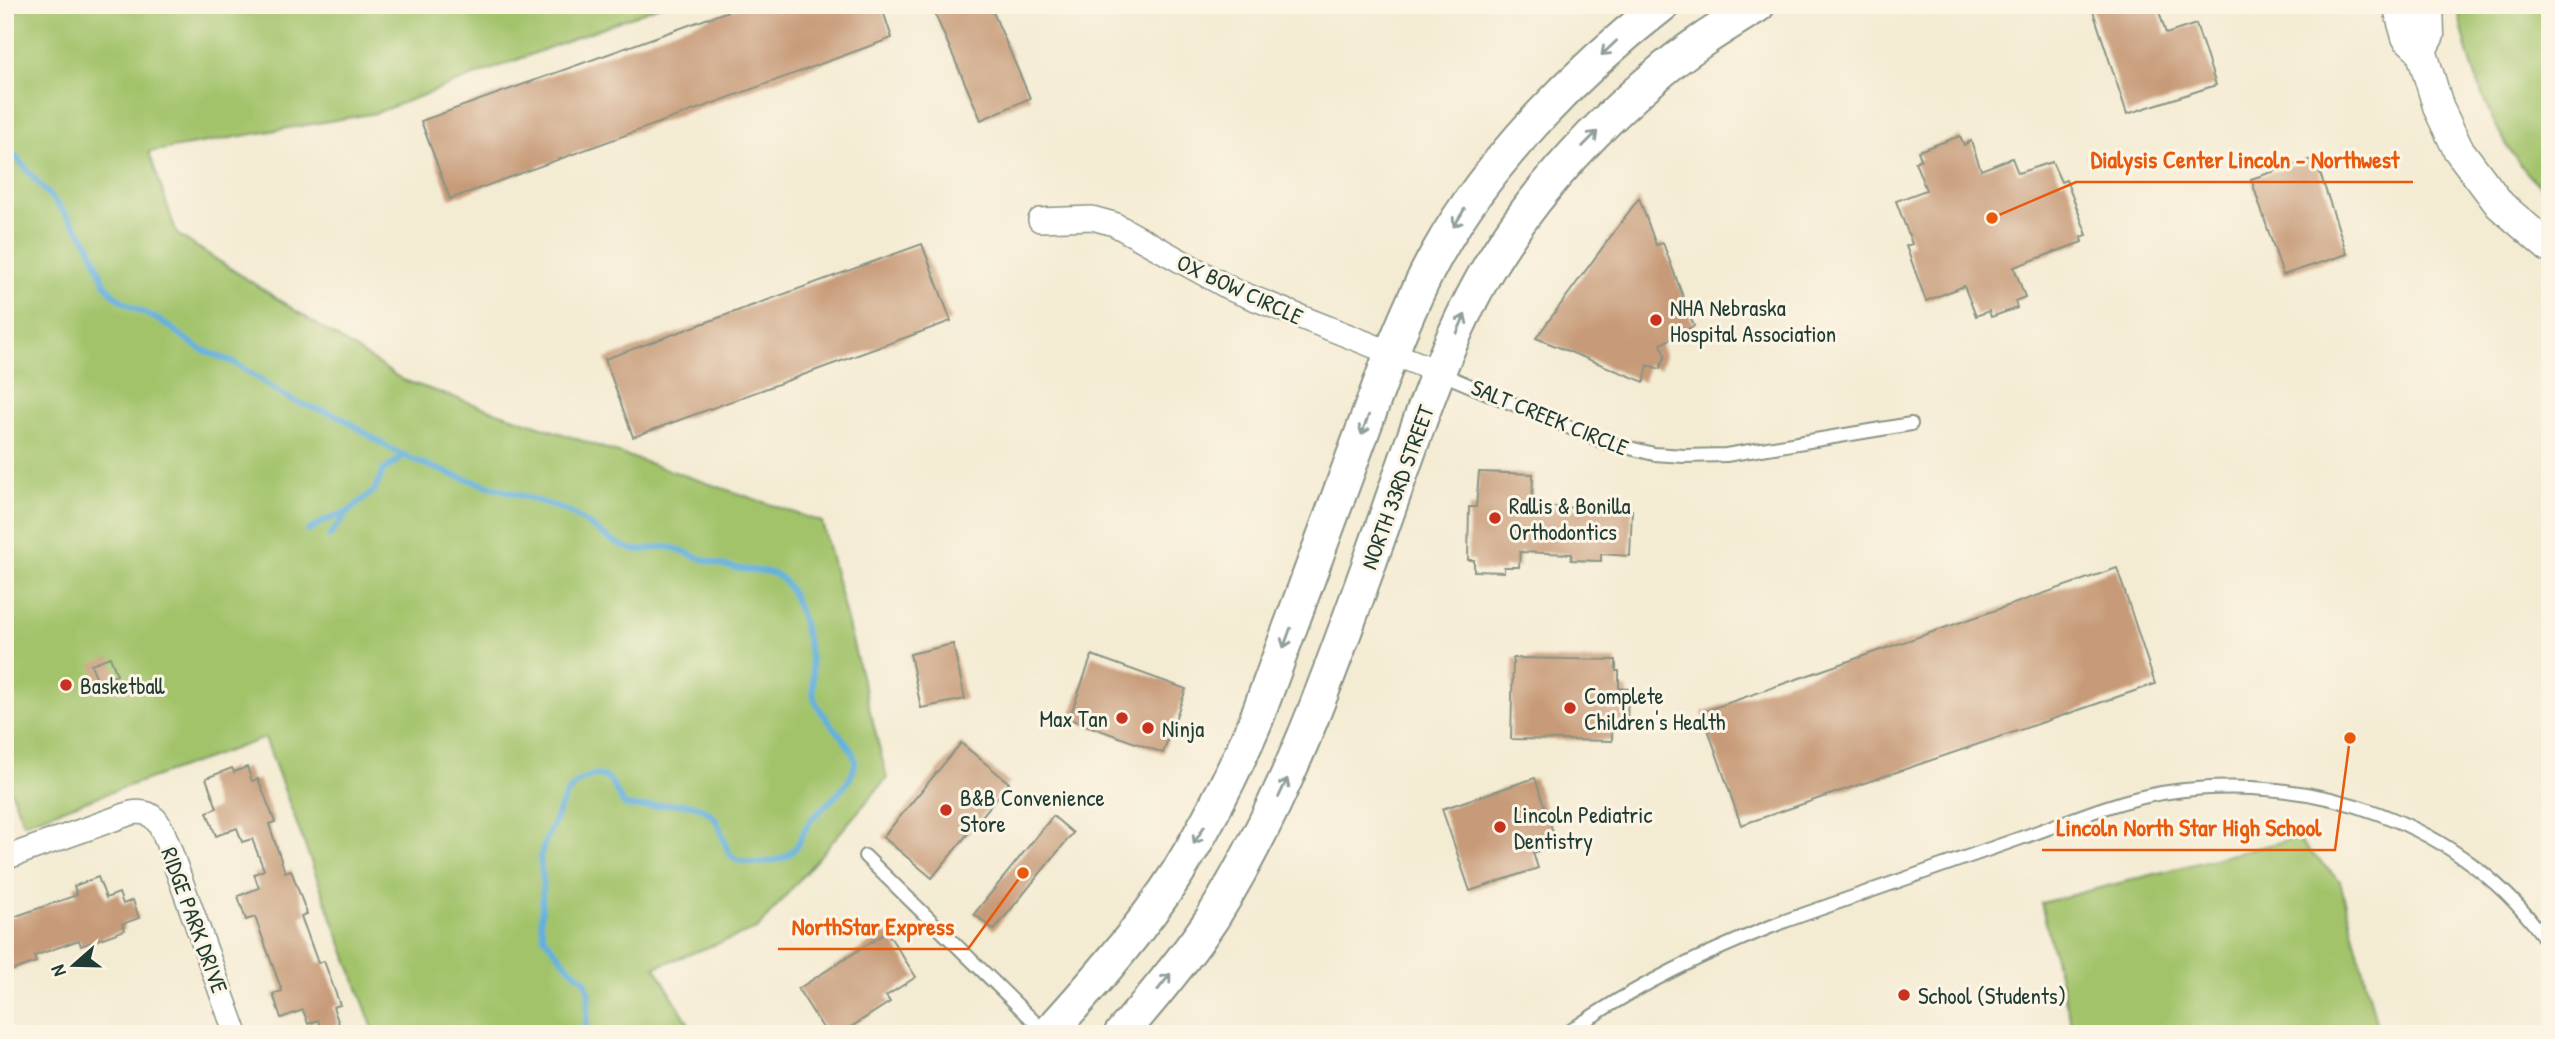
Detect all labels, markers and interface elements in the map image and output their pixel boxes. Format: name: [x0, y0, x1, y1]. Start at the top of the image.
one-way arrow: [1601, 39, 1618, 56]
one-way arrow: [1581, 130, 1598, 147]
callout: Dialysis Center Lincoln - Northwest: [2076, 137, 2413, 182]
text: Dialysis Center Lincoln - Northwest: [2091, 143, 2400, 176]
one-way arrow: [1452, 208, 1466, 228]
street label: OX BOW CIRCLE: [1172, 246, 1308, 332]
place label: NHA Nebraska Hospital Association: [1670, 292, 1836, 349]
marker: NHA Nebraska Hospital Association: [1648, 312, 1664, 328]
one-way arrow: [1455, 314, 1468, 335]
street label: SALT CREEK CIRCLE: [1467, 371, 1633, 463]
street label: NORTH 33RD STREET: [1353, 400, 1441, 573]
one-way arrow: [1358, 413, 1370, 435]
place label: Rallis & Bonilla Orthodontics: [1509, 490, 1631, 547]
marker: Rallis & Bonilla Orthodontics: [1487, 510, 1503, 526]
one-way arrow: [1280, 627, 1292, 649]
place label: Basketball: [80, 670, 166, 701]
marker: Basketball: [58, 677, 74, 693]
place label: Complete Children's Health: [1584, 680, 1726, 737]
marker: Complete Children's Health: [1562, 700, 1578, 716]
place label: Max Tan: [1040, 703, 1108, 734]
marker: Max Tan: [1114, 710, 1130, 726]
place label: Ninja: [1162, 713, 1204, 744]
marker: Ninja: [1140, 720, 1156, 736]
one-way arrow: [1276, 778, 1290, 799]
place label: B&B Convenience Store: [960, 782, 1105, 839]
place label: Lincoln Pediatric Dentistry: [1514, 799, 1652, 856]
marker: B&B Convenience Store: [938, 802, 954, 818]
callout: Lincoln North Star High School: [2042, 805, 2335, 850]
text: Lincoln North Star High School: [2057, 811, 2322, 844]
marker: Lincoln Pediatric Dentistry: [1492, 819, 1508, 835]
one-way arrow: [1192, 825, 1206, 845]
street label: RIDGE PARK DRIVE: [154, 843, 236, 997]
callout: NorthStar Express: [778, 904, 968, 949]
text: NorthStar Express: [792, 910, 954, 943]
north arrow: [38, 930, 108, 1000]
text: N: [44, 962, 72, 980]
one-way arrow: [1157, 973, 1172, 991]
place label: School (Students): [1918, 980, 2066, 1011]
marker: School (Students): [1896, 987, 1912, 1003]

